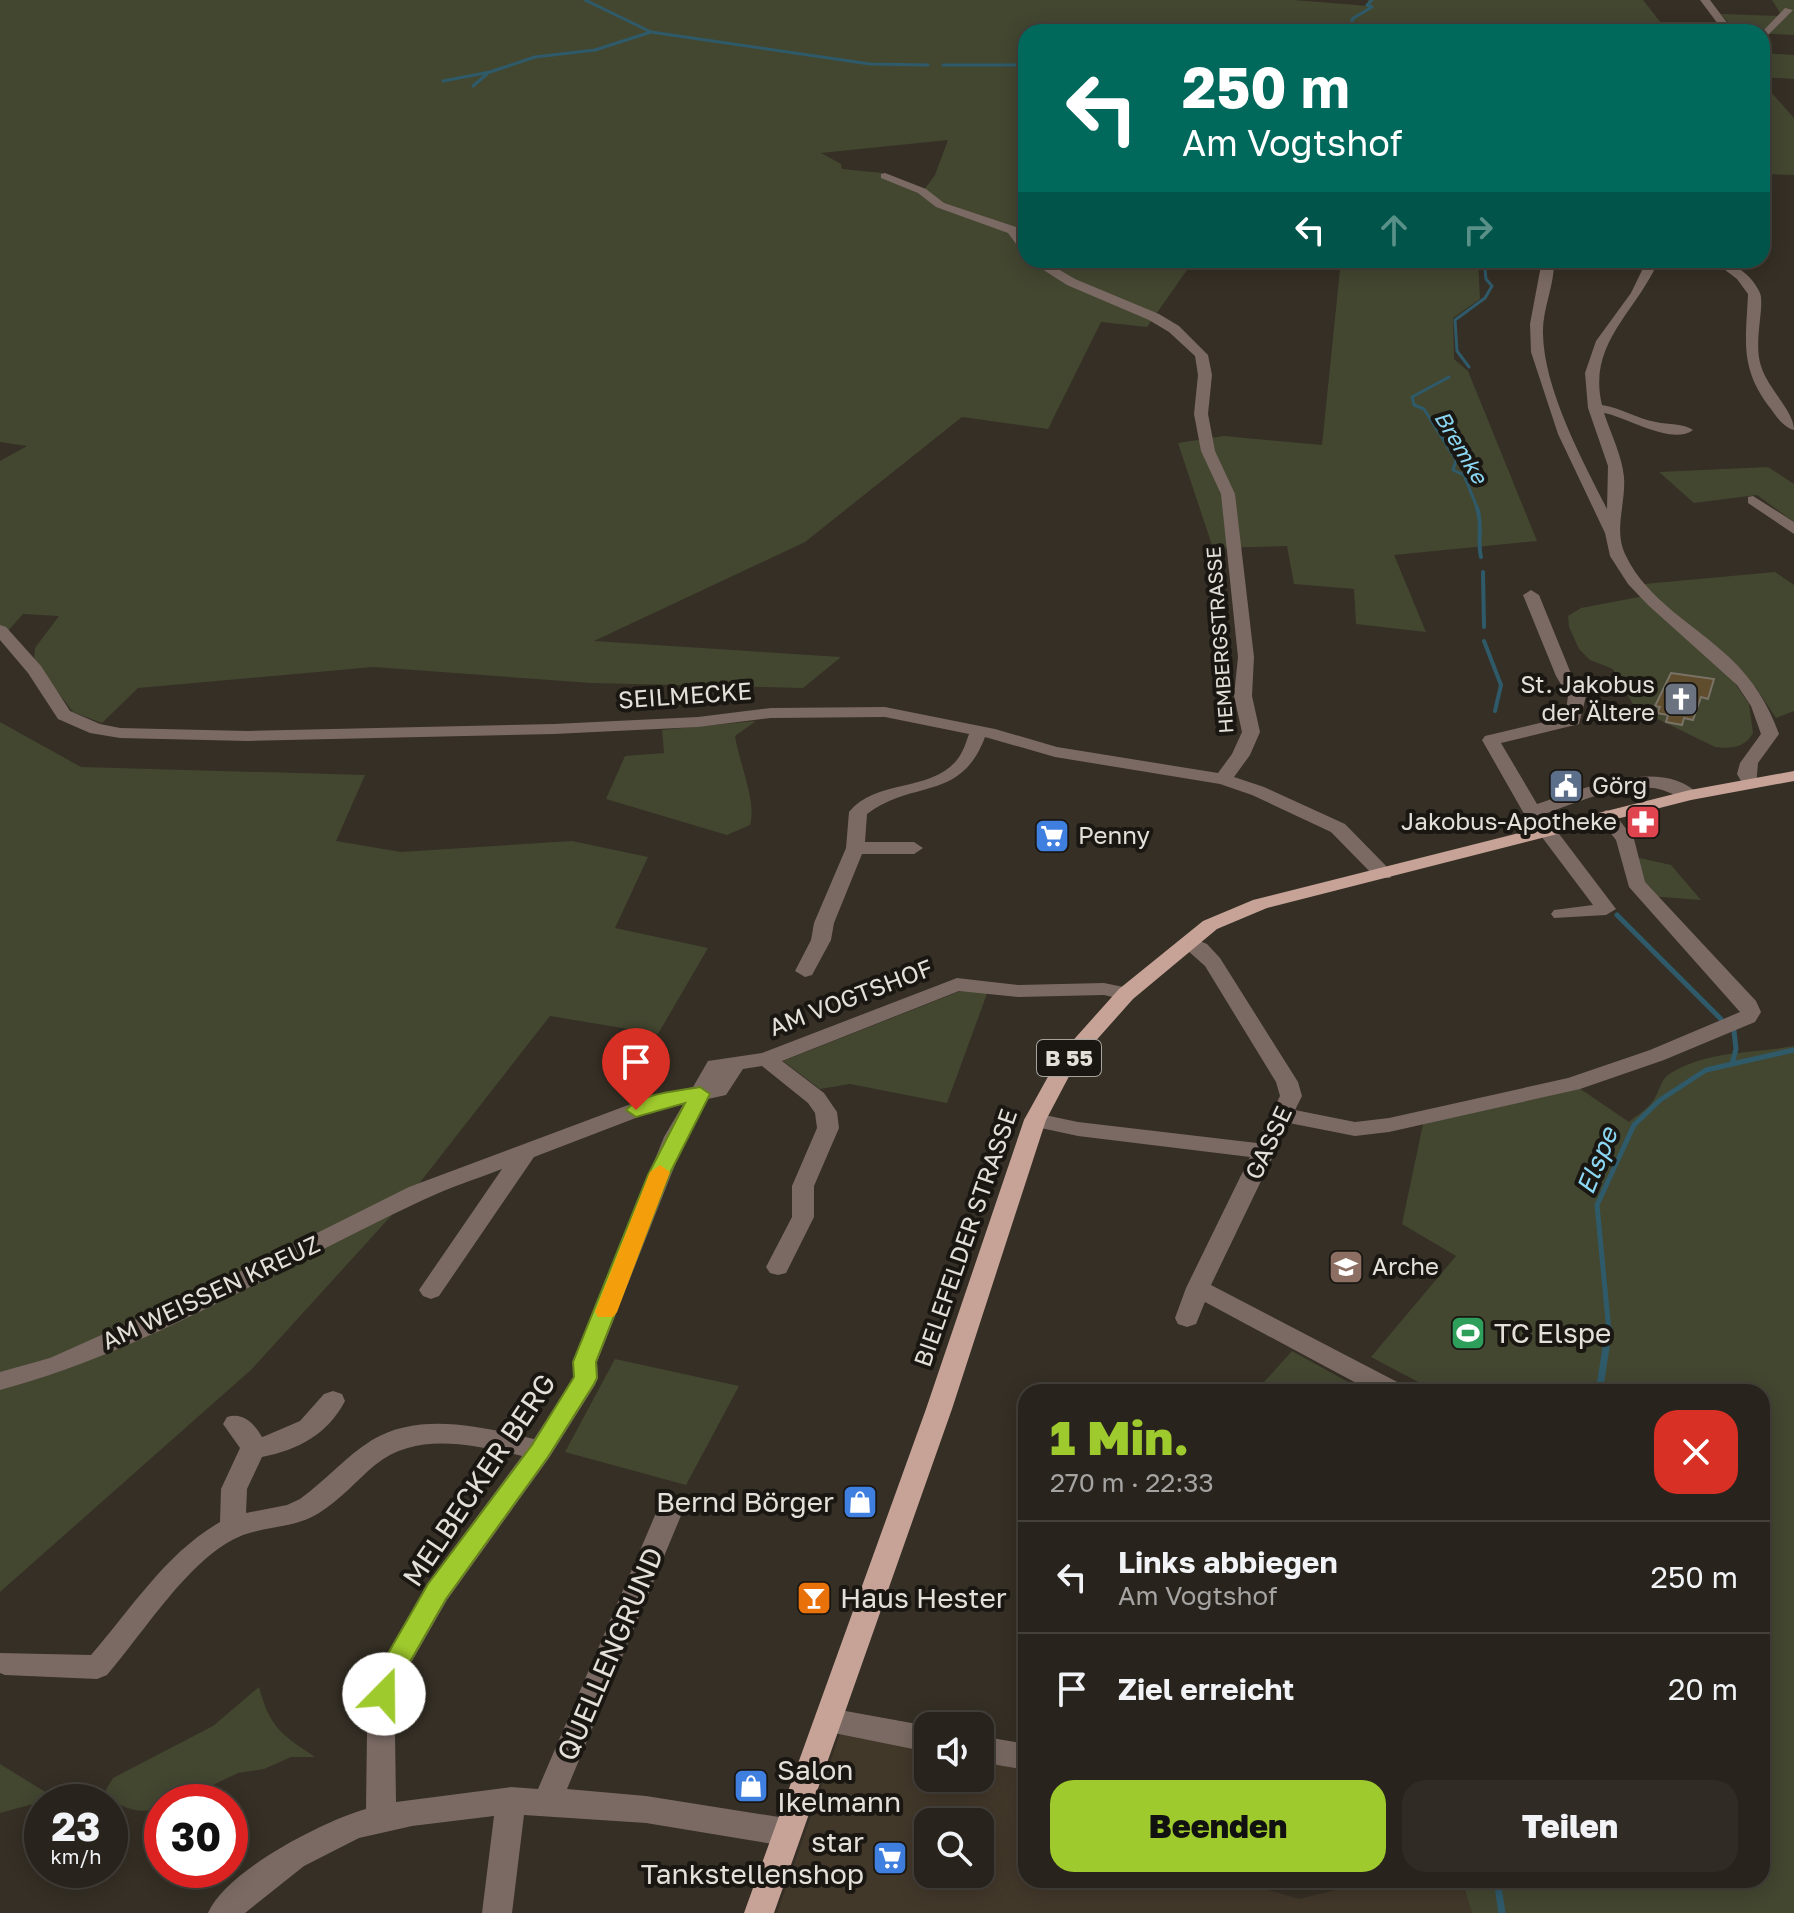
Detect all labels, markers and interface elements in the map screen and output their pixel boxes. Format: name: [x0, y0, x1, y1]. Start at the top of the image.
text: 250 m: [1182, 53, 1350, 120]
icon: left: [1050, 56, 1154, 160]
text: Am Vogtshof: [1182, 121, 1403, 164]
icon: left: [1288, 208, 1332, 252]
icon: ahead: [1372, 208, 1416, 252]
icon: right: [1456, 208, 1500, 252]
water label: Bremke: [1429, 405, 1495, 490]
street label: HEMBERGSTRASSE: [1200, 546, 1238, 734]
place label: St. Jakobus der Ältere: [1520, 669, 1655, 726]
street label: SEILMECKE: [617, 675, 753, 714]
church icon: St. Jakobus der Ältere: [1662, 680, 1700, 718]
public building icon: Görg: [1547, 767, 1585, 805]
place label: Görg: [1592, 770, 1647, 799]
pharmacy icon: Jakobus-Apotheke: [1624, 803, 1662, 841]
place label: Jakobus-Apotheke: [1401, 806, 1617, 835]
supermarket icon: Penny: [1033, 817, 1071, 855]
place label: Penny: [1078, 820, 1150, 849]
street label: AM VOGTSHOF: [765, 952, 936, 1041]
pin: [602, 1028, 670, 1110]
icon: arrive: [614, 1040, 658, 1084]
road number: B 55: [1037, 1040, 1101, 1076]
street label: GASSE: [1238, 1101, 1297, 1184]
street label: BIELEFELDER STRASSE: [907, 1105, 1022, 1370]
water label: Elspe: [1569, 1121, 1625, 1199]
street label: AM WEISSEN KREUZ: [97, 1228, 324, 1355]
school or university icon: Arche: [1327, 1248, 1365, 1286]
place label: Arche: [1372, 1251, 1439, 1280]
sports icon: TC Elspe: [1449, 1314, 1487, 1352]
place label: TC Elspe: [1494, 1316, 1611, 1349]
street label: MELBECKER BERG: [395, 1367, 562, 1592]
text: 1 Min.: [1050, 1408, 1189, 1466]
button: close: [1654, 1410, 1738, 1494]
text: 270 m · 22:33: [1050, 1467, 1214, 1498]
shop icon: Bernd Börger: [841, 1483, 879, 1521]
place label: Bernd Börger: [656, 1485, 834, 1518]
street label: QUELLENGRUND: [550, 1542, 669, 1765]
text: Links abbiegen: [1118, 1544, 1338, 1580]
icon: left: [1050, 1555, 1094, 1599]
text: 250 m: [1651, 1559, 1738, 1595]
bar icon: Haus Hester: [795, 1579, 833, 1617]
text: Am Vogtshof: [1118, 1580, 1277, 1611]
place label: Haus Hester: [840, 1581, 1007, 1614]
position arrow: [342, 1652, 426, 1736]
icon: arrive: [1050, 1667, 1094, 1711]
text: Ziel erreicht: [1118, 1671, 1294, 1707]
text: 20 m: [1668, 1671, 1738, 1707]
map controls: [914, 1712, 994, 1888]
button: sound: [914, 1712, 994, 1792]
place label: Salon Ikelmann: [777, 1753, 901, 1818]
shop icon: Salon Ikelmann: [732, 1767, 770, 1805]
button: Beenden: [1050, 1780, 1386, 1872]
button: Teilen: [1402, 1780, 1738, 1872]
speed limit sign: 30: [144, 1784, 248, 1888]
text: 23: [52, 1802, 100, 1850]
button: search: [914, 1808, 994, 1888]
place label: star Tankstellenshop: [641, 1825, 864, 1890]
supermarket icon: star Tankstellenshop: [871, 1839, 909, 1877]
text: km/h: [51, 1844, 101, 1868]

